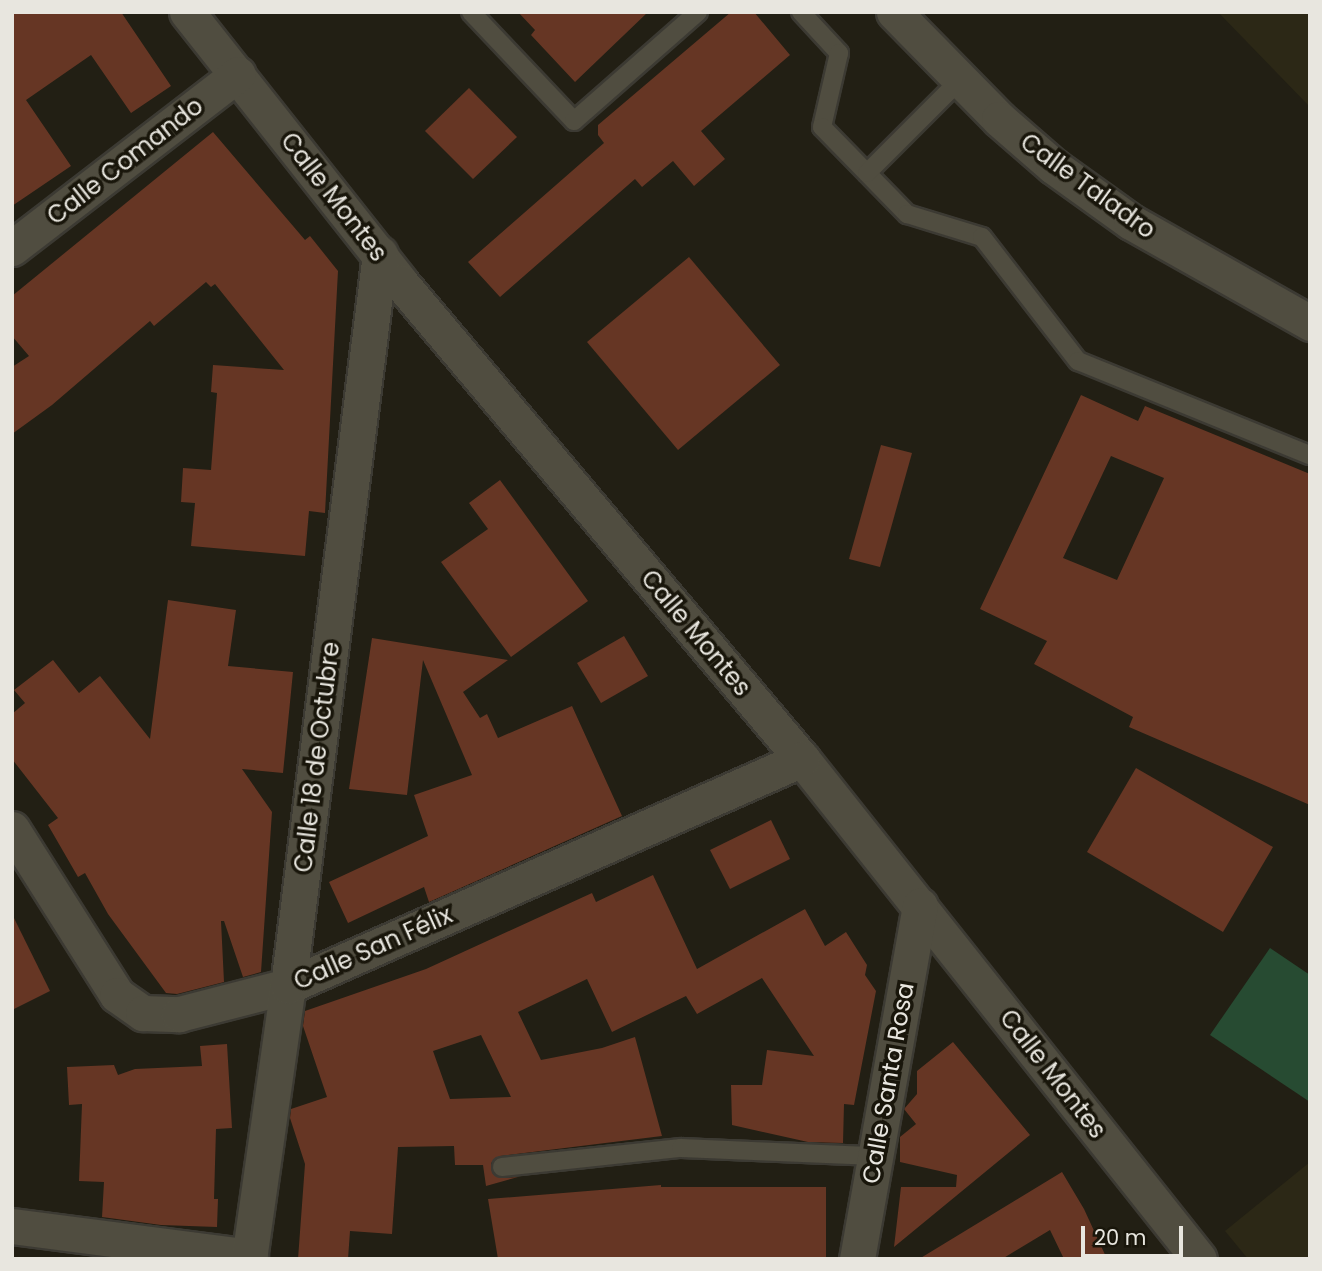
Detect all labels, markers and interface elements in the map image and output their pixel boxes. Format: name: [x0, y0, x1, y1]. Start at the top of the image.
street label: Calle Comando: [41, 91, 209, 231]
street label: Calle Montes: [275, 127, 393, 267]
street label: Calle Taladro: [1015, 127, 1161, 245]
street label: Calle Montes: [635, 564, 757, 702]
street label: Calle 18 de Octubre: [289, 640, 345, 874]
street label: Calle San Félix: [289, 900, 457, 996]
street label: Calle Santa Rosa: [856, 980, 920, 1186]
street label: Calle Montes: [994, 1004, 1112, 1144]
scale bar: [1084, 1212, 1186, 1256]
text: 20 m: [1094, 1223, 1147, 1252]

